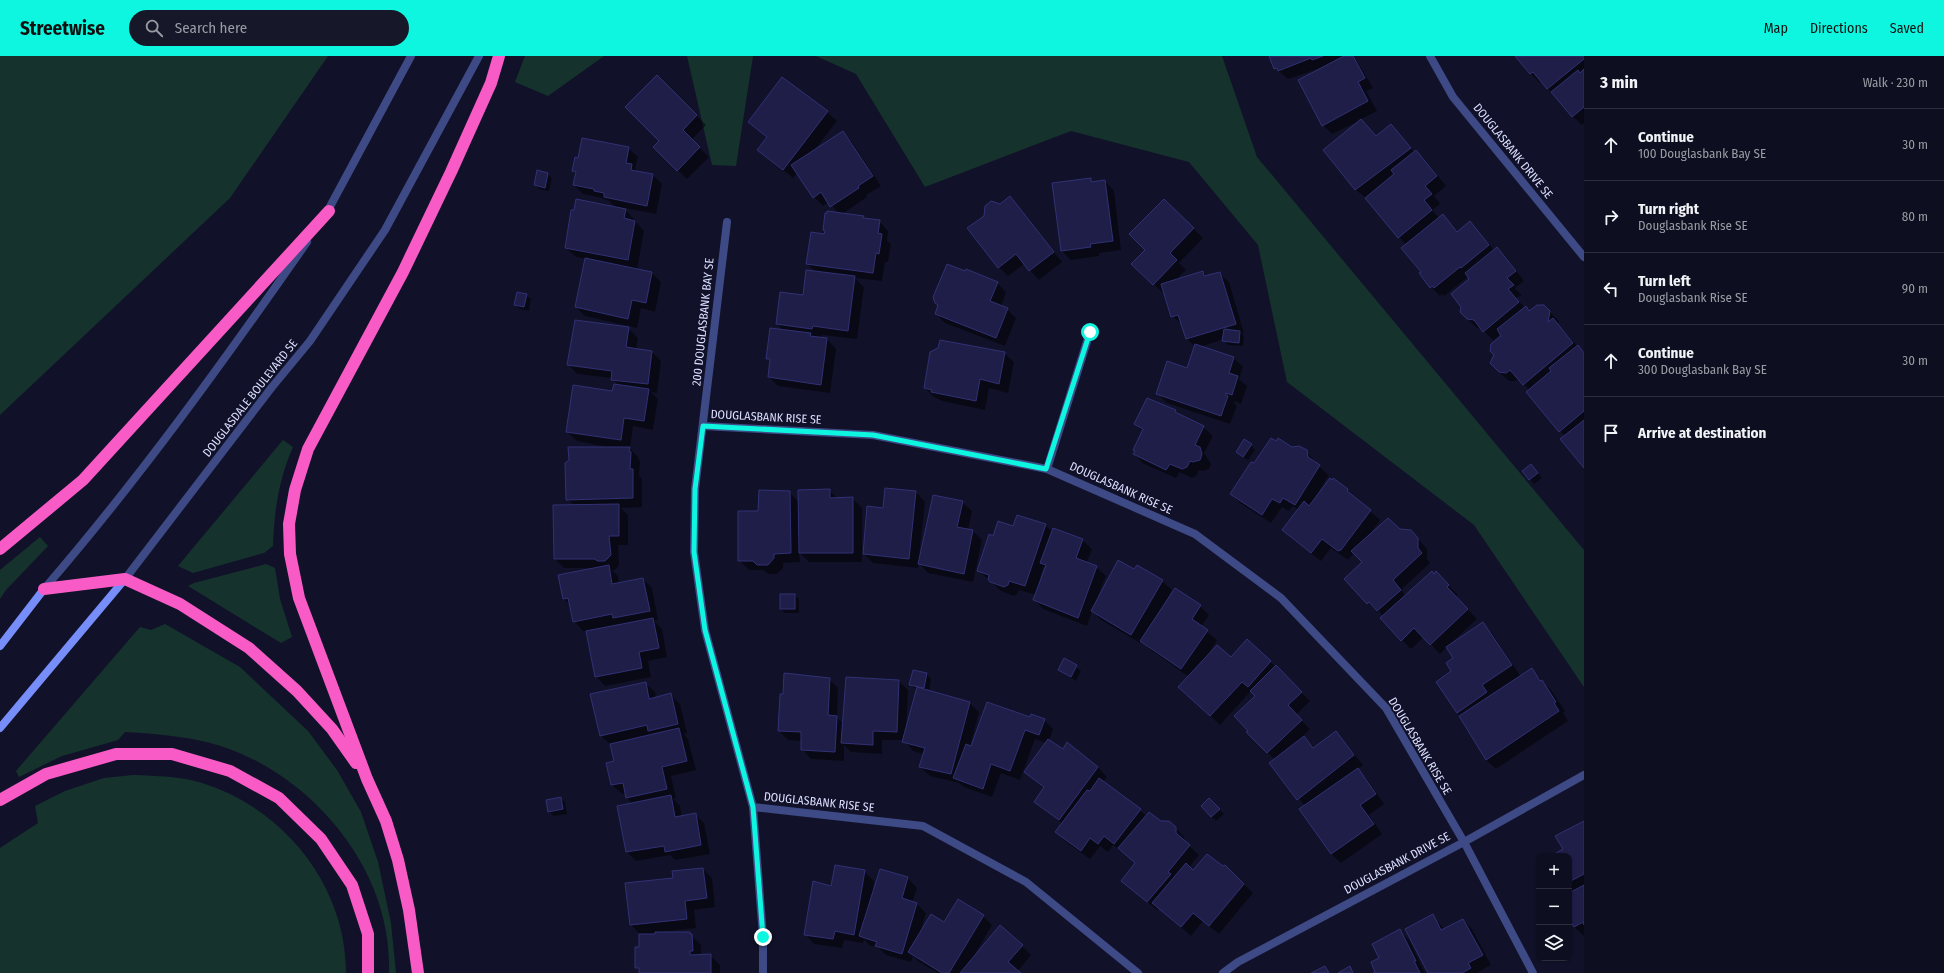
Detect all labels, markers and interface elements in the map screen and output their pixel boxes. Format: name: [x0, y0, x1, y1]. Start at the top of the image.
search box: [129, 10, 409, 46]
text: Streetwise: [20, 17, 105, 40]
icon: search: [143, 17, 165, 39]
text: Search here: [175, 19, 247, 37]
text: Map: [1764, 20, 1788, 37]
text: Directions: [1810, 20, 1868, 37]
text: Saved: [1890, 20, 1924, 37]
text: 3 min: [1600, 72, 1638, 93]
text: Walk · 230 m: [1863, 75, 1928, 90]
street label: DOUGLASBANK DRIVE SE: [1470, 101, 1556, 202]
text: Continue: [1638, 128, 1694, 146]
icon: ahead: [1600, 134, 1622, 156]
text: 30 m: [1902, 137, 1928, 152]
text: 100 Douglasbank Bay SE: [1638, 146, 1766, 161]
text: Turn right: [1638, 200, 1699, 218]
icon: right: [1600, 206, 1622, 228]
text: 80 m: [1902, 209, 1928, 224]
text: Douglasbank Rise SE: [1638, 218, 1748, 233]
street label: 200 DOUGLASBANK BAY SE: [689, 257, 717, 387]
text: Turn left: [1638, 272, 1691, 290]
icon: left: [1600, 278, 1622, 300]
text: 90 m: [1902, 281, 1928, 296]
text: Douglasbank Rise SE: [1638, 290, 1748, 305]
route start: [1081, 323, 1099, 341]
street label: DOUGLASDALE BOULEVARD SE: [200, 336, 300, 460]
text: Continue: [1638, 344, 1694, 362]
icon: ahead: [1600, 350, 1622, 372]
text: 30 m: [1902, 353, 1928, 368]
text: 300 Douglasbank Bay SE: [1638, 362, 1767, 377]
street label: DOUGLASBANK RISE SE: [710, 407, 822, 427]
icon: arrive: [1600, 422, 1622, 444]
text: Arrive at destination: [1638, 424, 1766, 442]
street label: DOUGLASBANK RISE SE: [1067, 459, 1175, 517]
street label: DOUGLASBANK RISE SE: [1385, 695, 1455, 797]
street label: DOUGLASBANK RISE SE: [763, 789, 875, 815]
street label: DOUGLASBANK DRIVE SE: [1342, 829, 1453, 897]
map controls: [1536, 853, 1572, 961]
button: +: [1536, 853, 1572, 889]
button: −: [1536, 889, 1572, 925]
button: layers: [1536, 925, 1572, 961]
route end: [754, 928, 772, 946]

